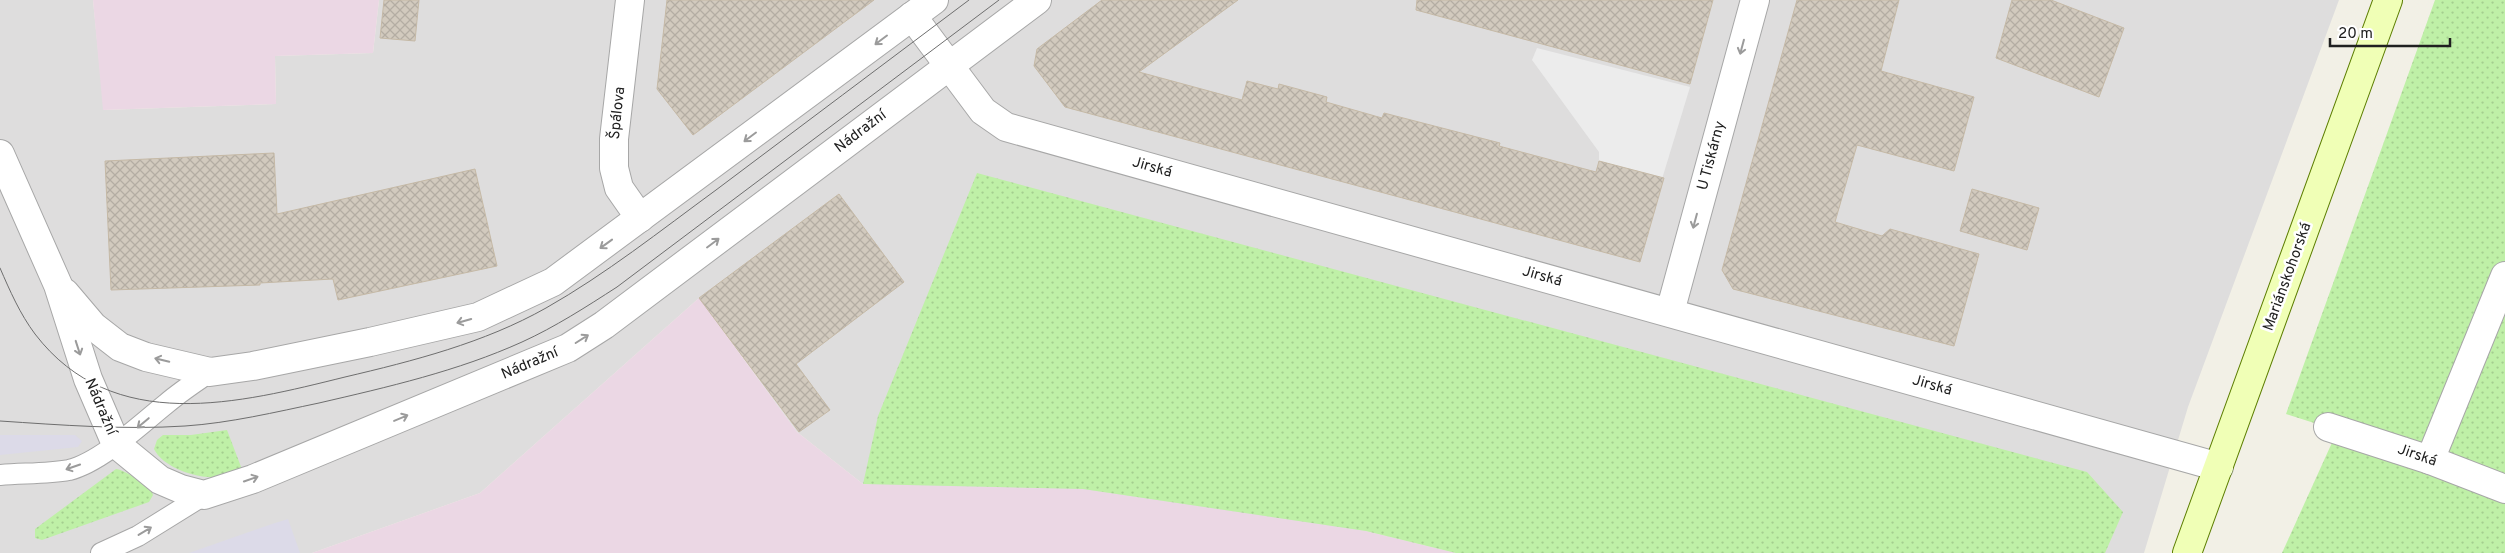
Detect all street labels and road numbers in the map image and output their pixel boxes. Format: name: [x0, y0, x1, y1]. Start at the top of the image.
street label: Špálova: [604, 86, 630, 140]
street label: Nádražní: [831, 106, 892, 158]
street label: U Tiskárny: [1694, 119, 1730, 193]
street label: Jirská: [1130, 153, 1174, 183]
street label: Mariánskohorská: [2260, 220, 2316, 334]
street label: Jirská: [1520, 262, 1564, 292]
street label: Nádražní: [499, 343, 563, 385]
street label: Jirská: [1910, 371, 1954, 401]
street label: Nádražní: [79, 376, 121, 440]
street label: Jirská: [2395, 440, 2439, 472]

